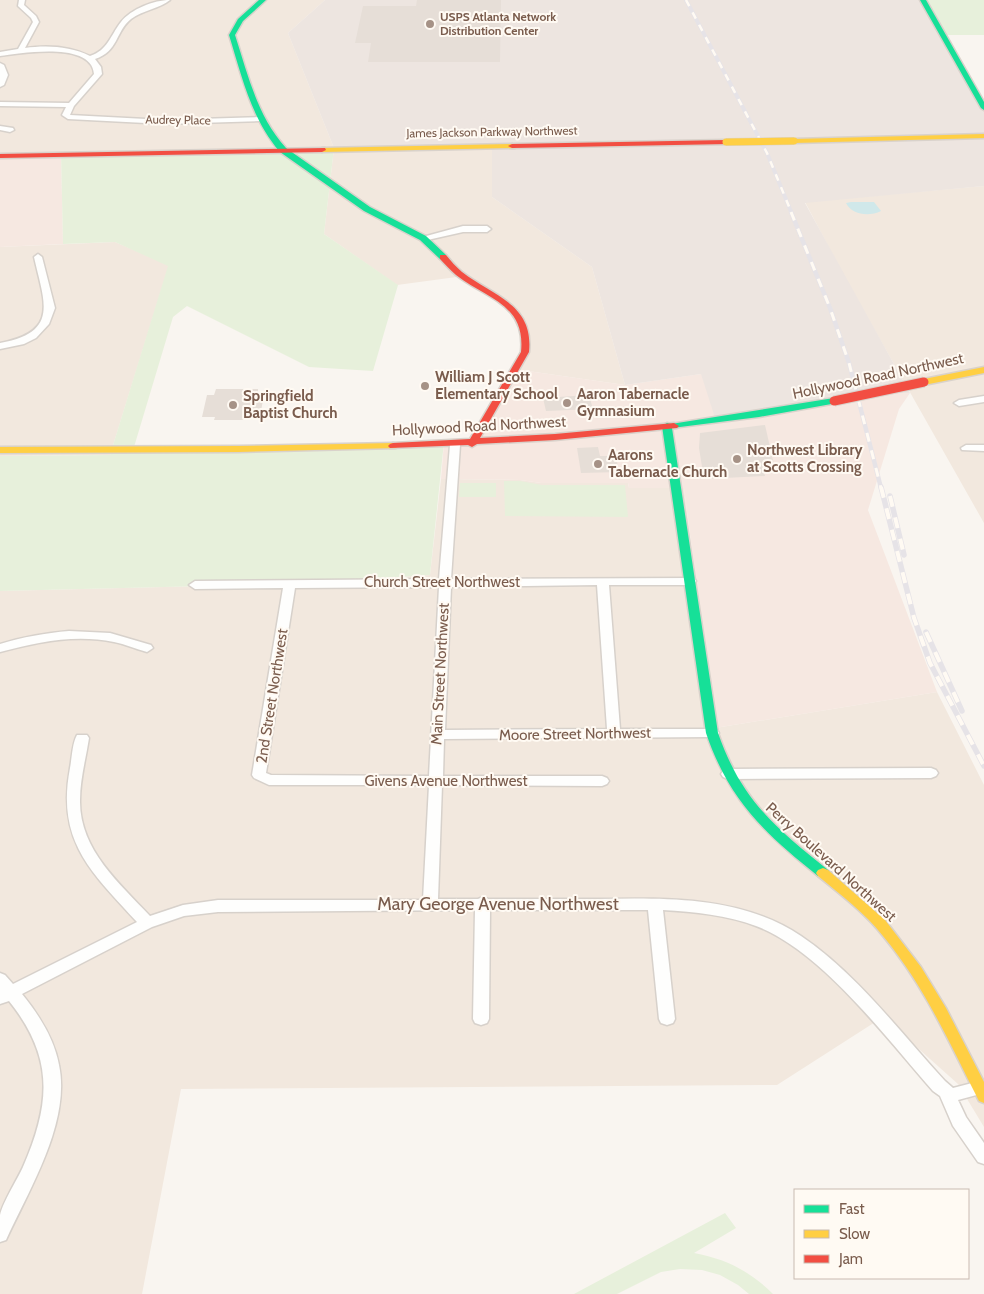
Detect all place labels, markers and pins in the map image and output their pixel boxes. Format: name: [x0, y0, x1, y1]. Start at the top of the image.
place label: USPS Atlanta Network Distribution Center: [440, 9, 556, 38]
marker: USPS Atlanta Network Distribution Center: [424, 18, 436, 30]
place label: William J Scott Elementary School: [435, 368, 558, 403]
marker: William J Scott Elementary School: [419, 380, 431, 392]
place label: Aaron Tabernacle Gymnasium: [577, 385, 690, 420]
place label: Springfield Baptist Church: [243, 387, 338, 422]
marker: Aaron Tabernacle Gymnasium: [561, 397, 573, 409]
marker: Springfield Baptist Church: [227, 399, 239, 411]
place label: Northwest Library at Scotts Crossing: [747, 441, 864, 476]
place label: Aarons Tabernacle Church: [608, 446, 727, 481]
marker: Northwest Library at Scotts Crossing: [731, 453, 743, 465]
marker: Aarons Tabernacle Church: [592, 458, 604, 470]

